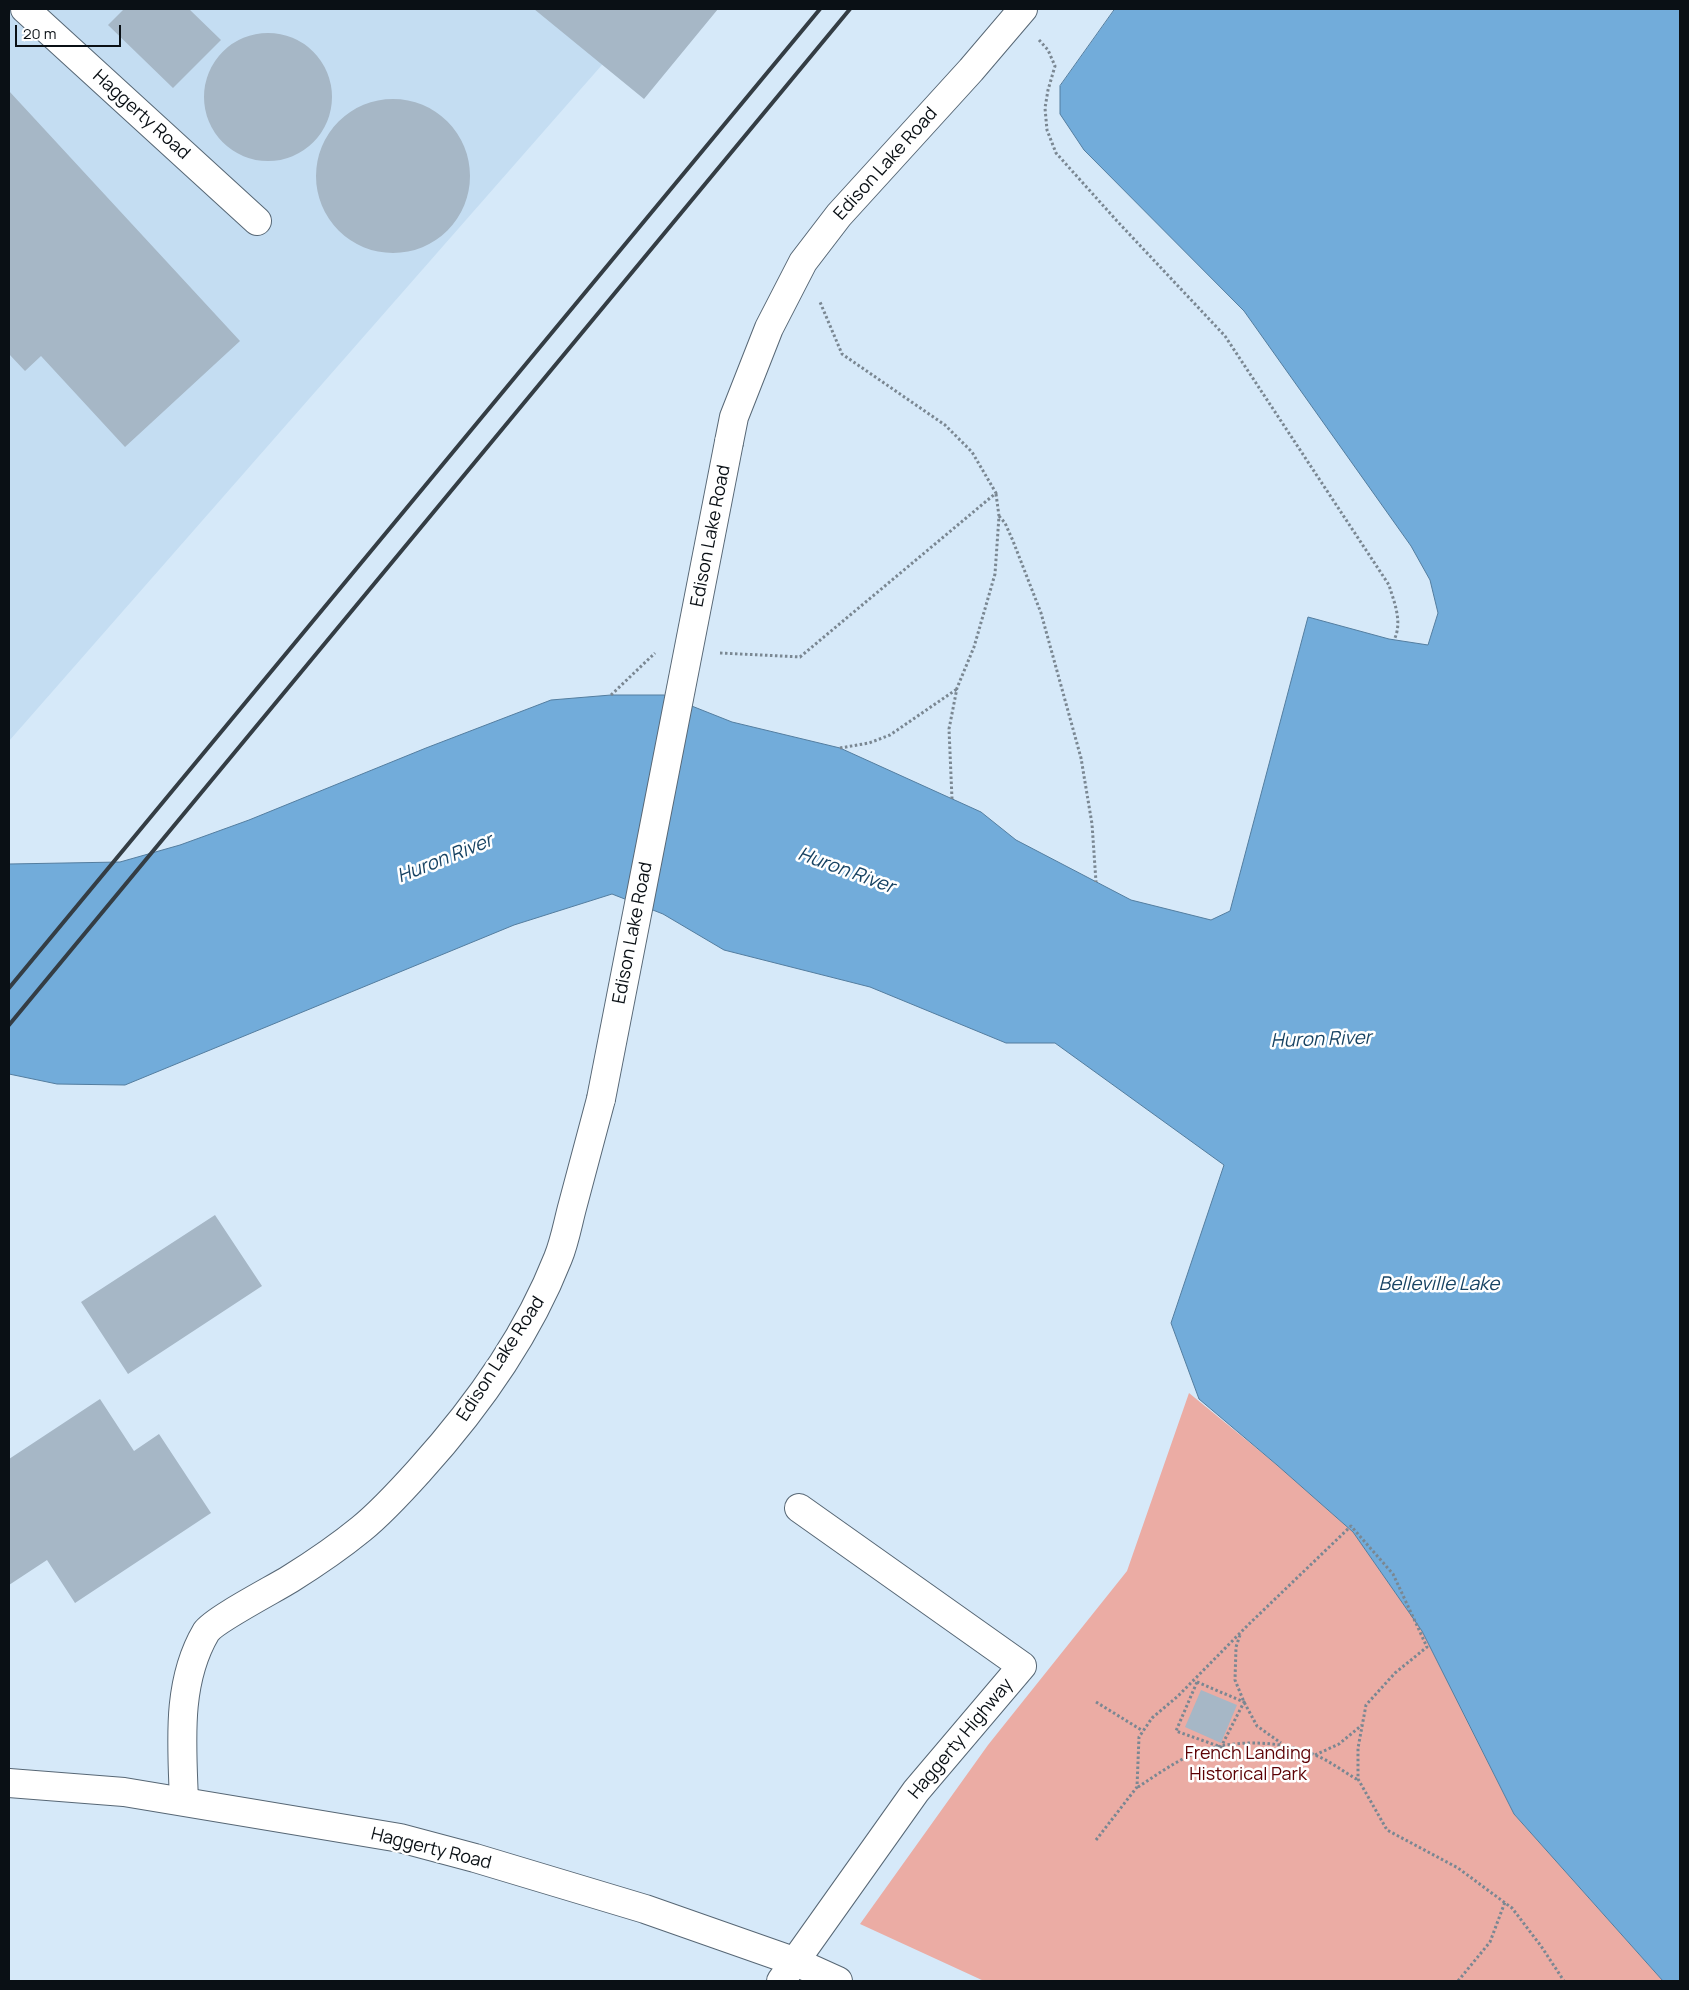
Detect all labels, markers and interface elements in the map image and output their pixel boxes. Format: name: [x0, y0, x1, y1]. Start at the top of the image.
scale bar: [18, 15, 124, 47]
text: 20 m: [23, 23, 56, 44]
street label: Haggerty Road: [88, 66, 194, 164]
street label: Edison Lake Road: [830, 103, 942, 225]
street label: Edison Lake Road: [687, 463, 735, 609]
water label: Huron River: [394, 830, 496, 888]
water label: Huron River: [795, 843, 897, 899]
street label: Edison Lake Road: [609, 860, 657, 1006]
water label: Huron River: [1270, 1027, 1372, 1053]
water label: Belleville Lake: [1379, 1274, 1499, 1296]
street label: Edison Lake Road: [453, 1293, 549, 1425]
street label: Haggerty Highway: [904, 1674, 1018, 1804]
park label: French Landing Historical Park: [1185, 1743, 1311, 1786]
street label: Haggerty Road: [369, 1824, 493, 1874]

